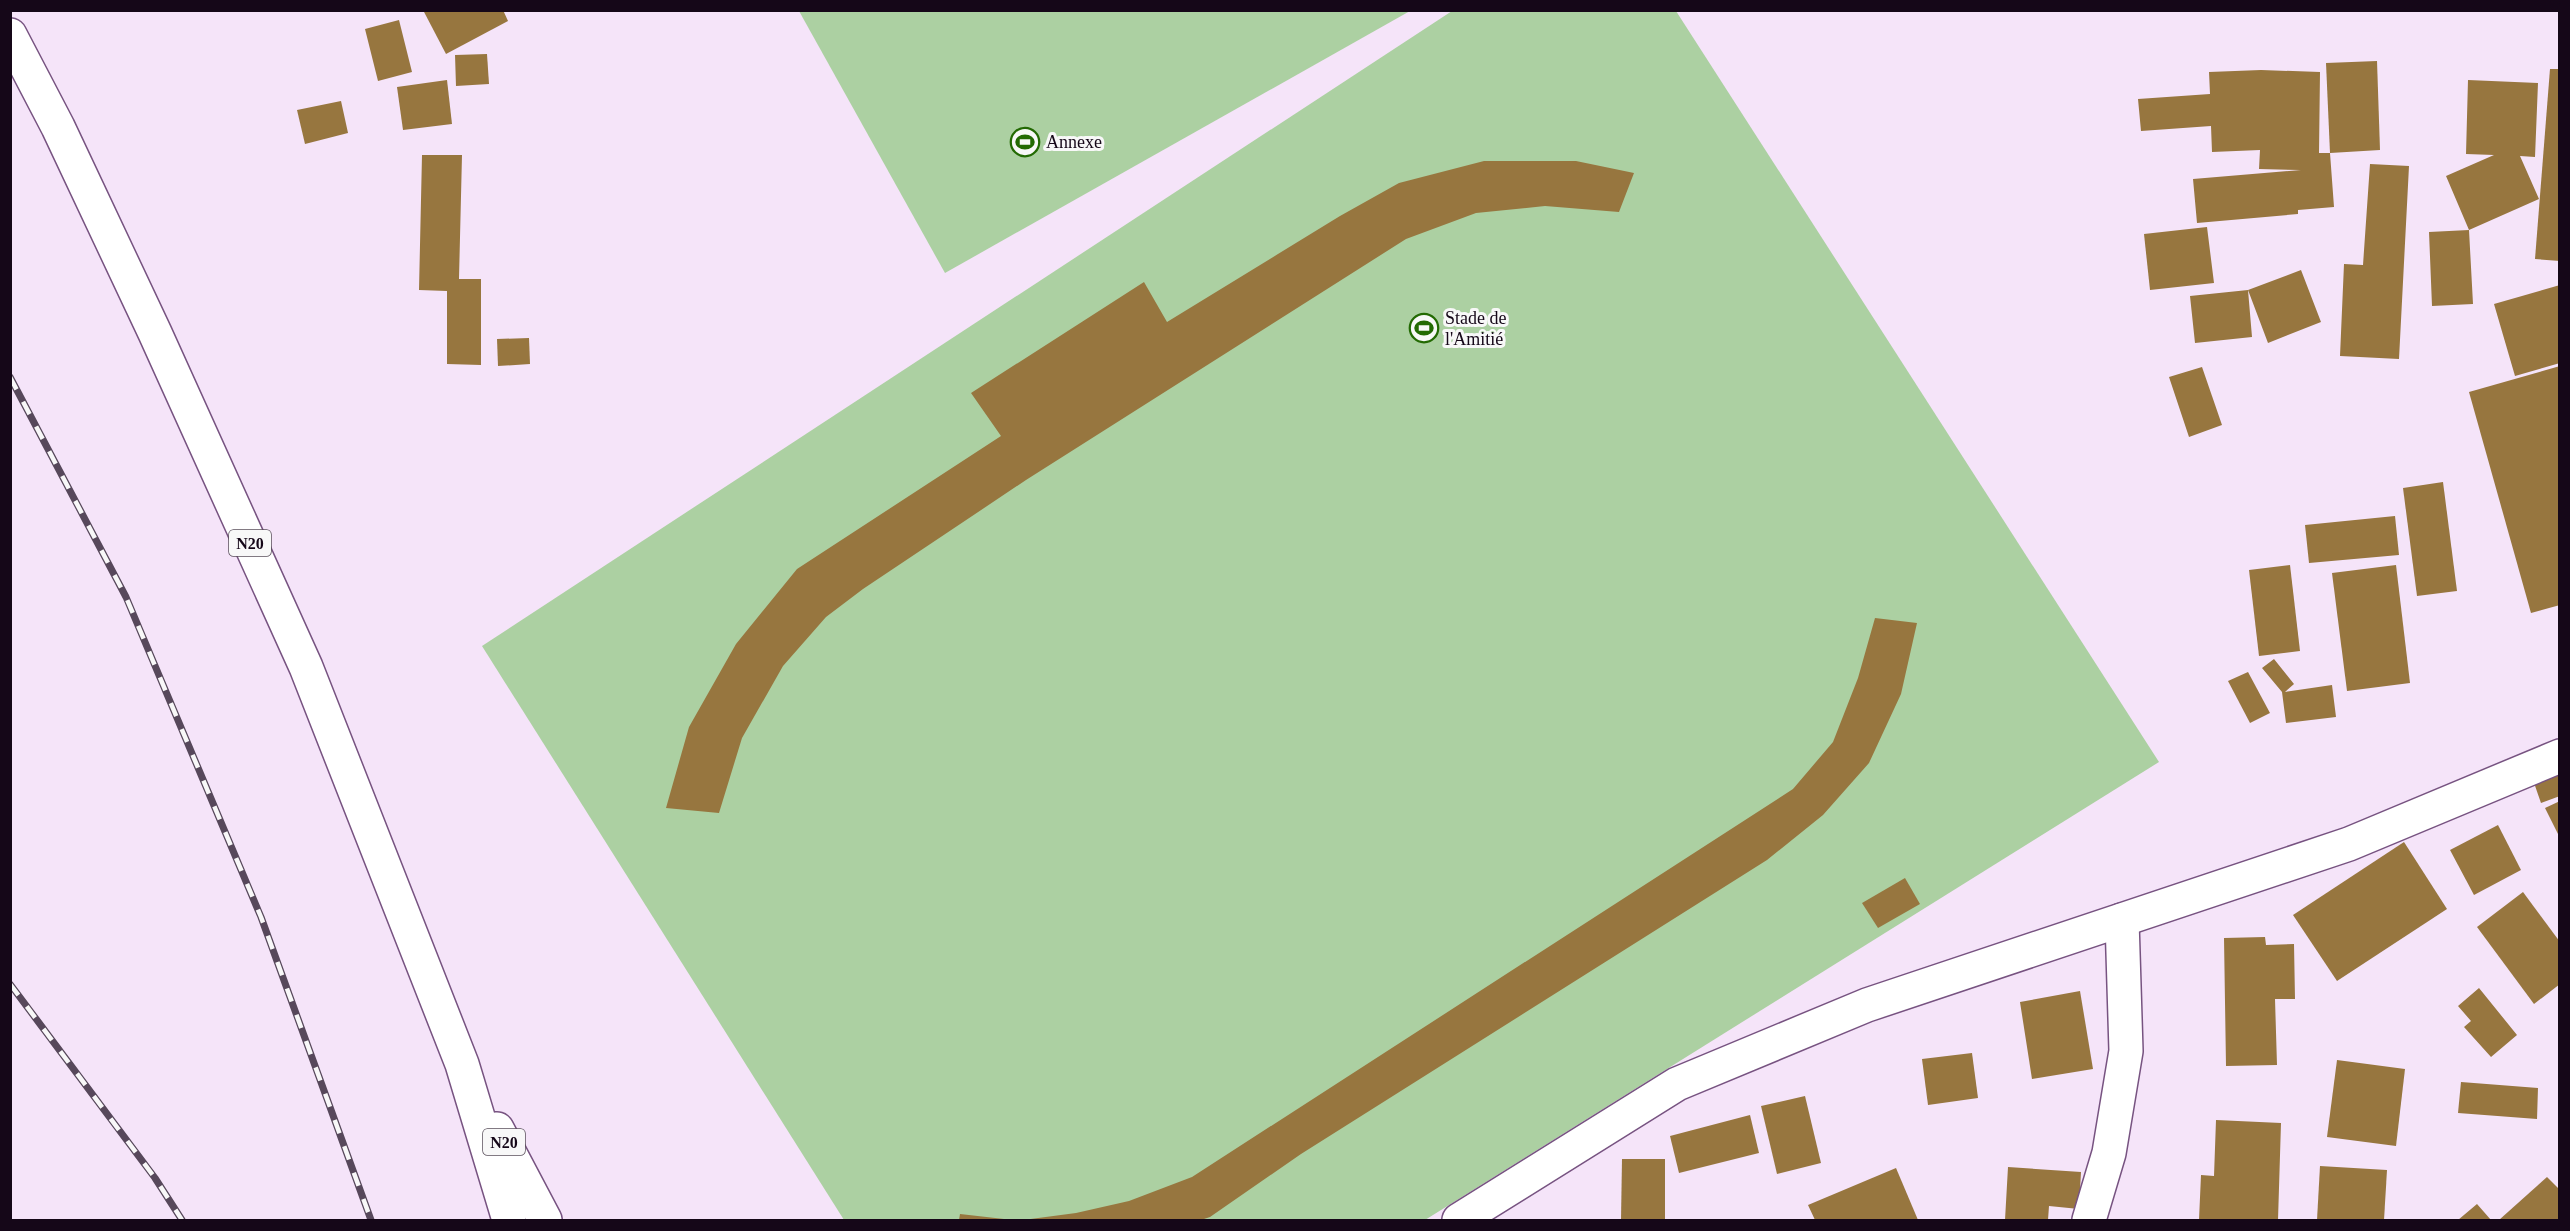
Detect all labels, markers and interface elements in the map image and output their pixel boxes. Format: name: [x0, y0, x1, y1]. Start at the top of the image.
sports icon: Annexe: [1009, 126, 1041, 158]
place label: Annexe: [1046, 132, 1102, 152]
place label: Stade de l'Amitié: [1445, 308, 1506, 349]
sports icon: Stade de l'Amitié: [1408, 312, 1440, 344]
road number: N20: [229, 530, 271, 556]
road number: N20: [483, 1129, 525, 1155]

